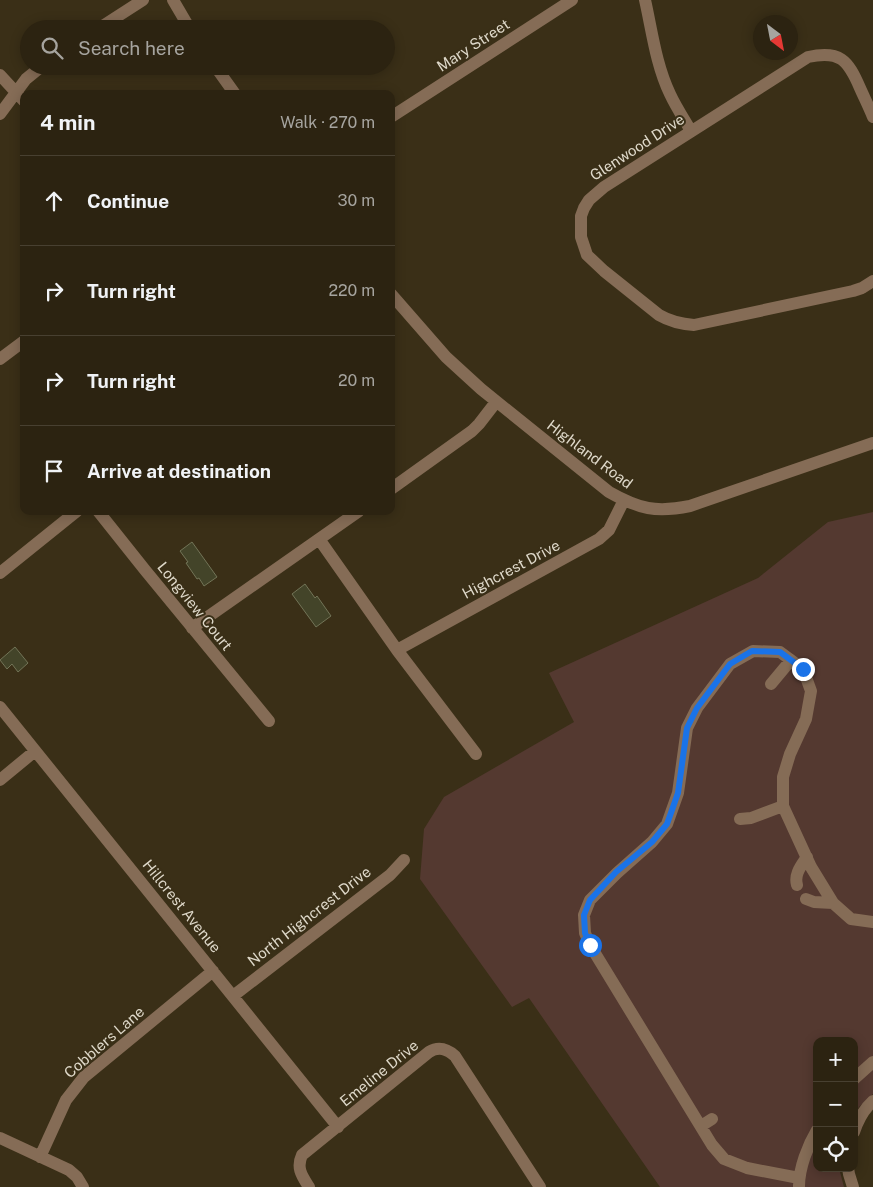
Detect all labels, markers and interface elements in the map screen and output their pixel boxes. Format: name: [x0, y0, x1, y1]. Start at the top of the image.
street label: Mary Street: [434, 15, 513, 75]
north arrow: [753, 15, 798, 60]
search box: [20, 20, 395, 75]
icon: search: [38, 34, 66, 62]
text: Search here: [78, 37, 185, 59]
text: 4 min: [40, 110, 95, 135]
street label: Glenwood Drive: [587, 110, 687, 184]
text: Walk · 270 m: [280, 113, 375, 132]
icon: ahead: [40, 187, 68, 215]
text: Continue: [87, 190, 169, 212]
text: 30 m: [338, 191, 375, 210]
icon: right: [40, 277, 68, 305]
text: Turn right: [87, 280, 176, 302]
text: 220 m: [328, 281, 375, 300]
icon: right: [40, 367, 68, 395]
text: Turn right: [87, 370, 176, 392]
text: 20 m: [338, 371, 375, 390]
street label: Highland Road: [544, 416, 636, 492]
icon: arrive: [40, 457, 68, 485]
text: Arrive at destination: [87, 460, 271, 482]
street label: Highcrest Drive: [459, 536, 563, 602]
street label: Longview Court: [154, 558, 236, 654]
route end: [792, 658, 815, 681]
street label: Hillcrest Avenue: [139, 856, 225, 956]
street label: North Highcrest Drive: [244, 863, 374, 969]
route start: [579, 934, 602, 957]
street label: Cobblers Lane: [61, 1003, 147, 1081]
street label: Emeline Drive: [337, 1036, 421, 1110]
map controls: [813, 1037, 858, 1172]
button: +: [813, 1037, 858, 1082]
button: −: [813, 1082, 858, 1127]
button: locate: [813, 1127, 858, 1172]

